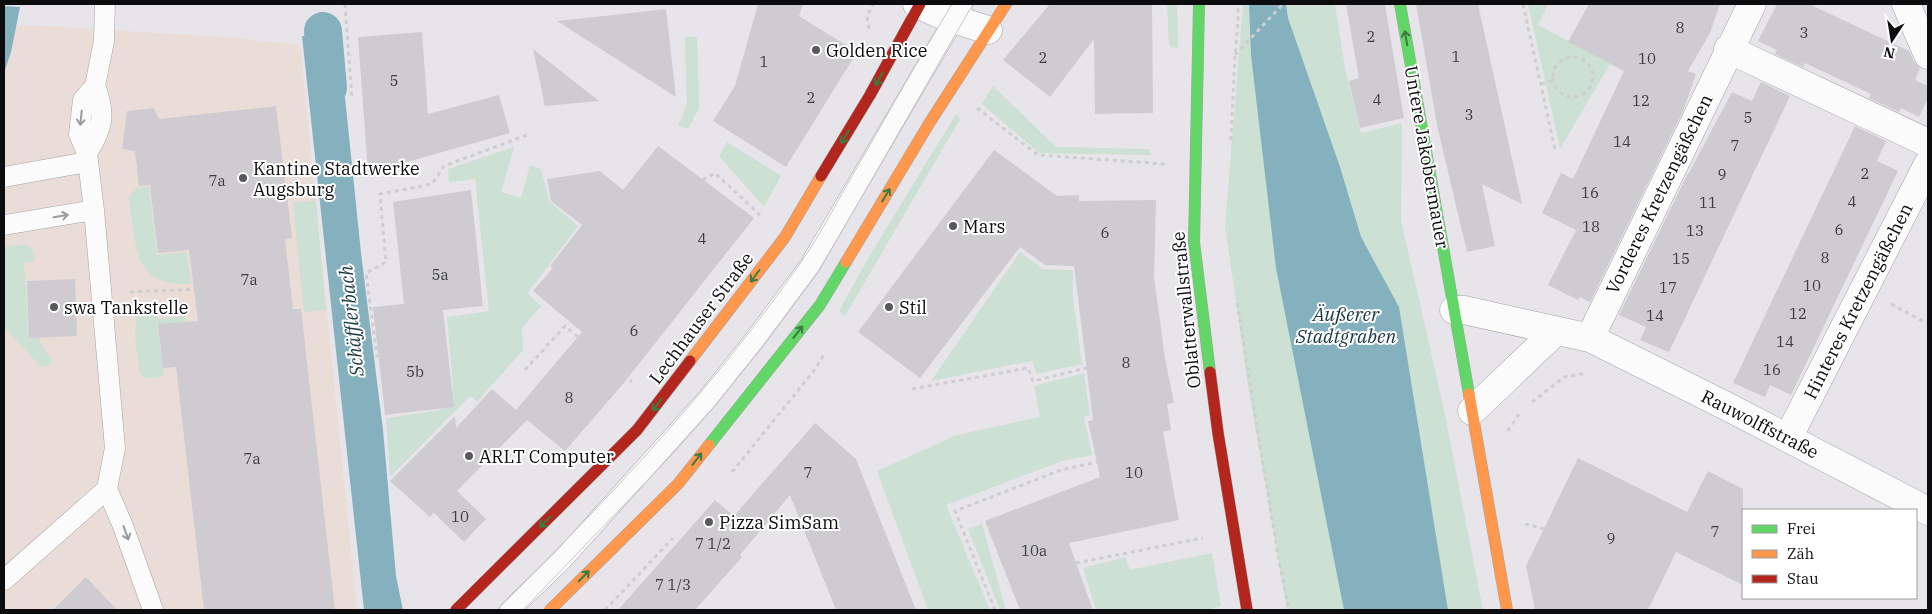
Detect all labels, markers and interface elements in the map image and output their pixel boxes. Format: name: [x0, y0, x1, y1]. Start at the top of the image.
north arrow: [1867, 15, 1917, 65]
house number: 8: [1675, 18, 1685, 37]
house number: 3: [1799, 23, 1809, 42]
house number: 2: [1366, 27, 1376, 46]
one-way arrow: [1401, 30, 1411, 46]
place label: Golden Rice: [826, 39, 927, 62]
text: N: [1882, 43, 1897, 63]
marker: Golden Rice: [810, 44, 822, 56]
house number: 1: [1451, 47, 1461, 66]
house number: 2: [1038, 48, 1048, 67]
house number: 10: [1638, 49, 1656, 68]
house number: 1: [759, 52, 769, 71]
street label: Untere Jakobermauer: [1400, 64, 1454, 250]
house number: 5: [389, 71, 399, 90]
one-way arrow: [874, 71, 884, 85]
house number: 2: [806, 88, 816, 107]
house number: 4: [1372, 90, 1382, 109]
street label: Vorderes Kretzengäßchen: [1601, 90, 1717, 298]
house number: 12: [1632, 91, 1650, 110]
house number: 3: [1464, 105, 1474, 124]
house number: 5: [1743, 108, 1753, 127]
one-way arrow: [76, 109, 85, 125]
one-way arrow: [840, 129, 850, 143]
house number: 14: [1613, 132, 1631, 151]
house number: 7: [1730, 136, 1740, 155]
place label: Kantine Stadtwerke Augsburg: [253, 157, 420, 201]
house number: 2: [1860, 164, 1870, 183]
house number: 9: [1717, 165, 1727, 184]
house number: 7a: [208, 171, 226, 190]
marker: Kantine Stadtwerke Augsburg: [237, 172, 249, 184]
house number: 16: [1581, 183, 1599, 202]
one-way arrow: [881, 189, 891, 203]
house number: 4: [1847, 192, 1857, 211]
house number: 11: [1699, 193, 1717, 212]
street label: Hinteres Kretzengäßchen: [1798, 199, 1918, 403]
one-way arrow: [53, 210, 69, 220]
place label: Mars: [963, 215, 1005, 238]
house number: 18: [1582, 217, 1600, 236]
marker: Mars: [947, 220, 959, 232]
house number: 6: [1834, 220, 1844, 239]
house number: 13: [1686, 221, 1704, 240]
house number: 6: [1100, 223, 1110, 242]
house number: 4: [697, 229, 707, 248]
street label: Oblatterwallstraße: [1166, 230, 1206, 390]
street label: Lechhauser Straße: [644, 247, 758, 389]
house number: 8: [1820, 248, 1830, 267]
house number: 15: [1672, 249, 1690, 268]
water label: Schäfflerbach: [333, 264, 369, 379]
house number: 5a: [431, 265, 449, 284]
one-way arrow: [750, 269, 761, 282]
house number: 7a: [240, 270, 258, 289]
house number: 10: [1803, 276, 1821, 295]
house number: 17: [1659, 278, 1677, 297]
place label: swa Tankstelle: [64, 296, 189, 319]
place label: Stil: [899, 296, 927, 319]
marker: swa Tankstelle: [48, 301, 60, 313]
marker: Stil: [883, 301, 895, 313]
water label: Äußerer Stadtgraben: [1295, 302, 1396, 348]
house number: 12: [1789, 304, 1807, 323]
house number: 14: [1646, 306, 1664, 325]
house number: 6: [629, 321, 639, 340]
one-way arrow: [793, 326, 804, 339]
house number: 14: [1776, 332, 1794, 351]
house number: 8: [1121, 353, 1131, 372]
house number: 16: [1763, 360, 1781, 379]
house number: 5b: [406, 362, 424, 381]
street label: Rauwolffstraße: [1697, 385, 1823, 463]
house number: 8: [564, 388, 574, 407]
one-way arrow: [651, 398, 662, 411]
place label: ARLT Computer: [479, 445, 614, 468]
house number: 7a: [243, 449, 261, 468]
marker: ARLT Computer: [463, 450, 475, 462]
one-way arrow: [692, 453, 703, 466]
house number: 7: [803, 463, 813, 482]
house number: 10: [1125, 463, 1143, 482]
house number: 10: [451, 507, 469, 526]
legend: [1742, 509, 1917, 599]
place label: Pizza SimSam: [719, 511, 839, 534]
one-way arrow: [538, 516, 551, 528]
marker: Pizza SimSam: [703, 516, 715, 528]
text: Frei: [1787, 519, 1816, 538]
house number: 7: [1710, 522, 1720, 541]
one-way arrow: [122, 525, 131, 541]
house number: 9: [1606, 529, 1616, 548]
house number: 7 1/2: [695, 534, 731, 553]
house number: 10a: [1021, 541, 1047, 560]
text: Zäh: [1787, 544, 1814, 563]
text: Stau: [1787, 569, 1819, 588]
one-way arrow: [578, 570, 591, 582]
house number: 7 1/3: [655, 575, 691, 594]

